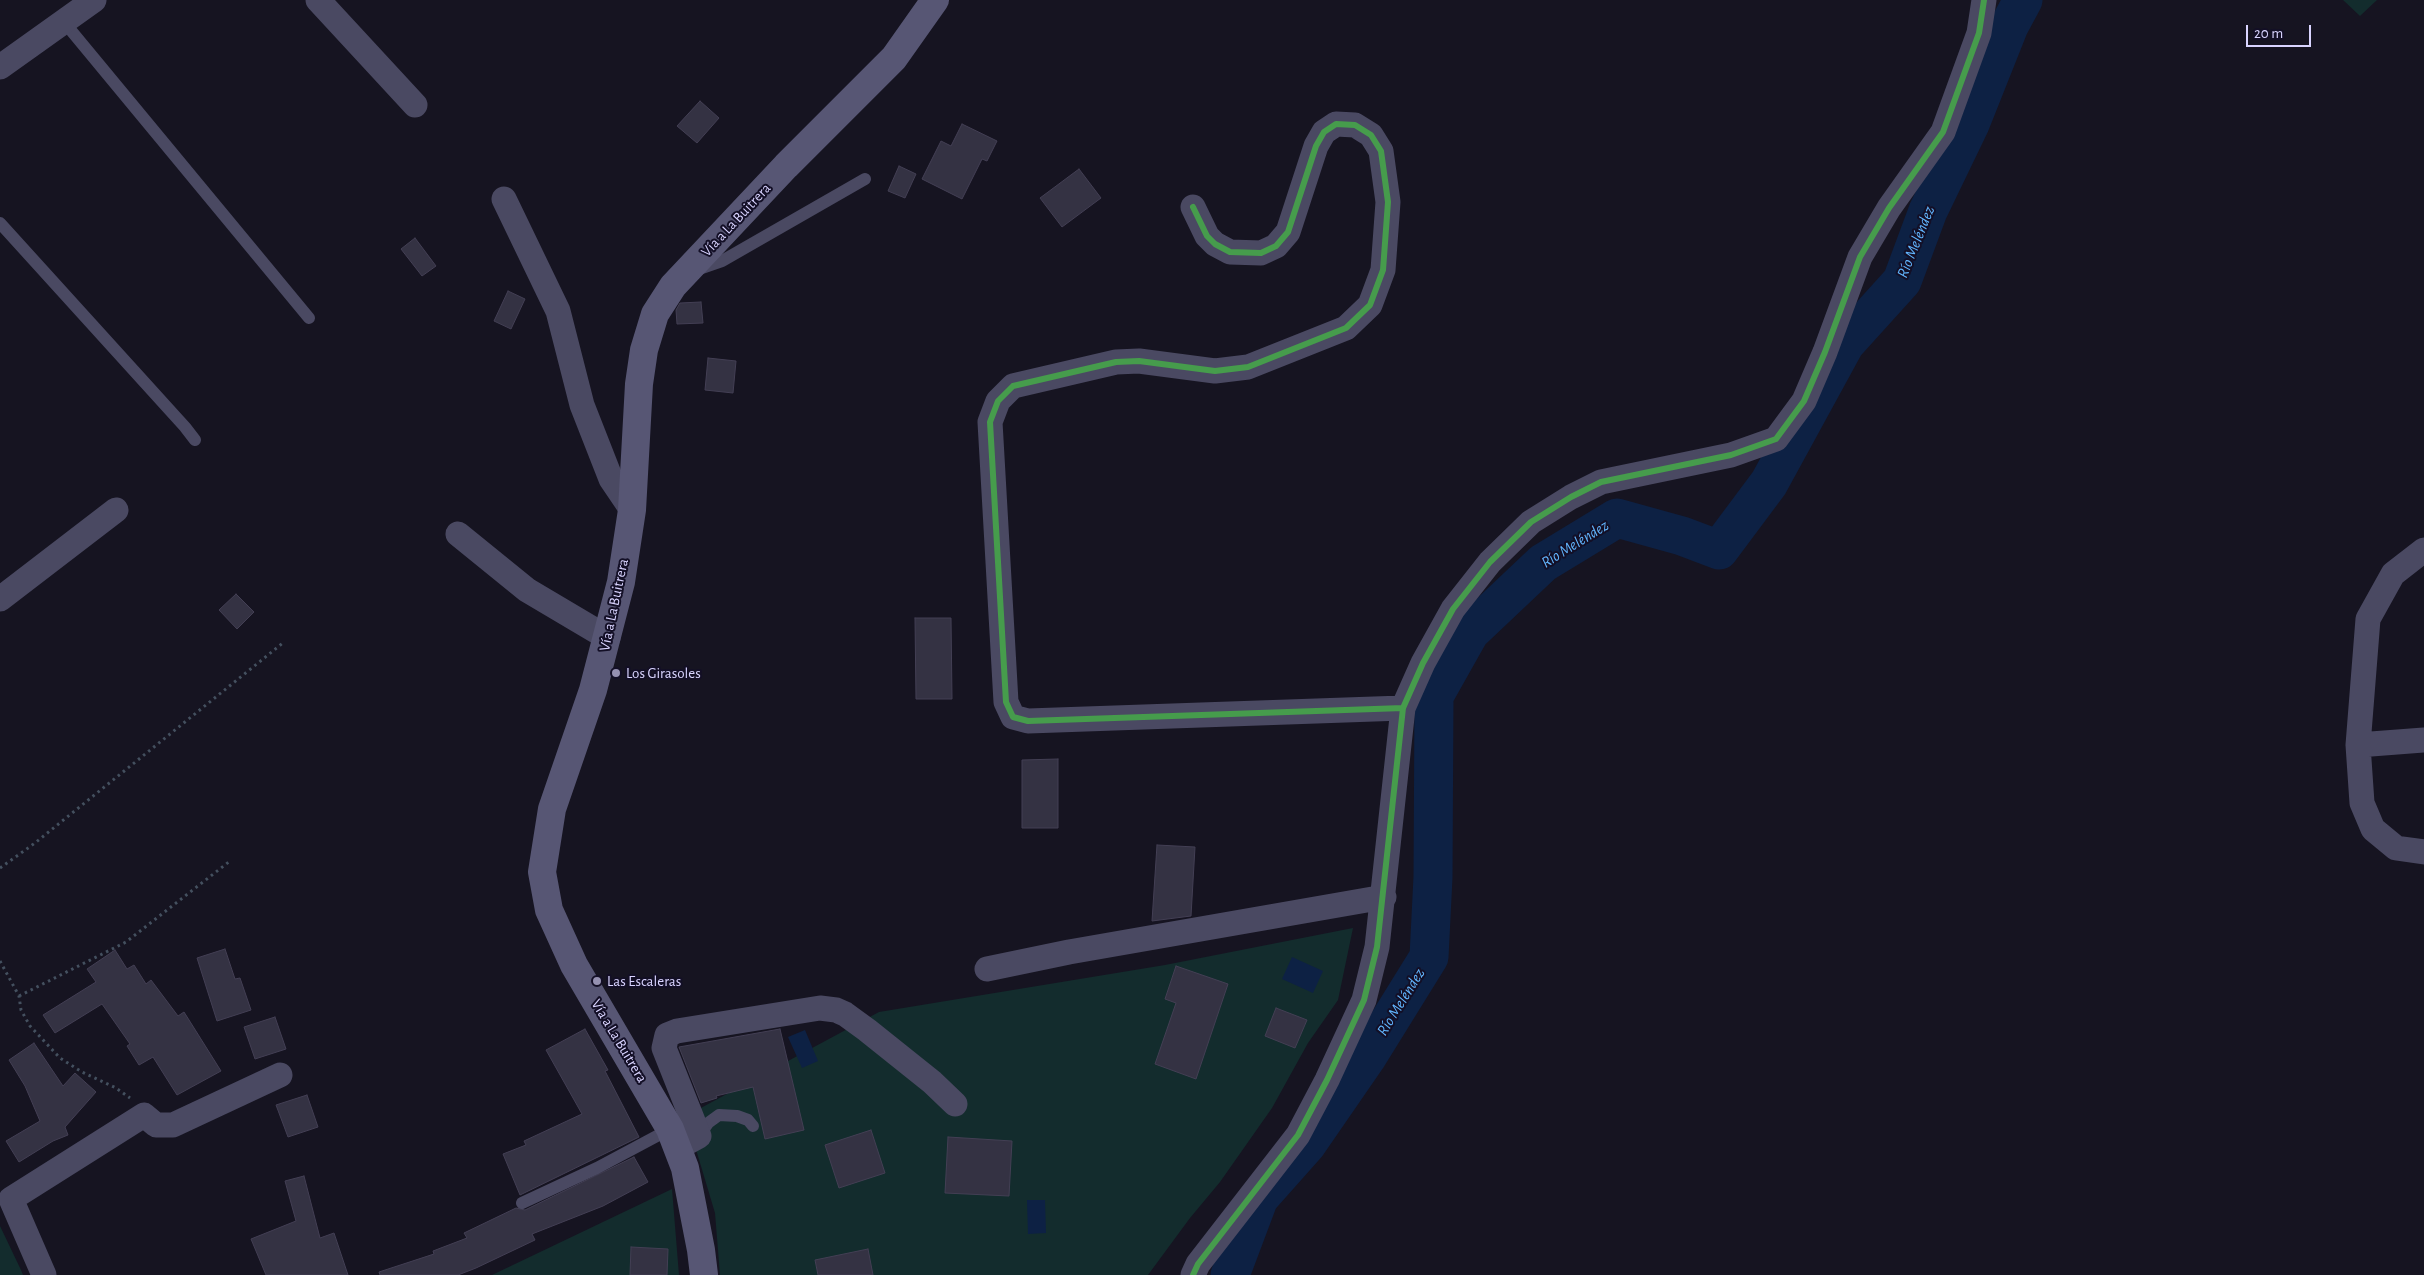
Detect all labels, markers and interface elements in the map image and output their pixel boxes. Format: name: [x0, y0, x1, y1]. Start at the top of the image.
scale bar: [2249, 15, 2314, 47]
text: 20 m: [2254, 26, 2283, 41]
street label: Vía a La Buitrera: [697, 179, 775, 261]
water label: Río Meléndez: [1893, 203, 1939, 281]
water label: Río Meléndez: [1538, 516, 1612, 572]
street label: Vía a La Buitrera: [595, 557, 633, 653]
place label: Los Girasoles: [626, 664, 701, 682]
marker: Los Girasoles: [610, 667, 622, 679]
water label: Río Meléndez: [1373, 965, 1429, 1039]
place label: Las Escaleras: [607, 972, 681, 990]
marker: Las Escaleras: [591, 975, 603, 987]
street label: Vía a La Buitrera: [587, 996, 651, 1086]

